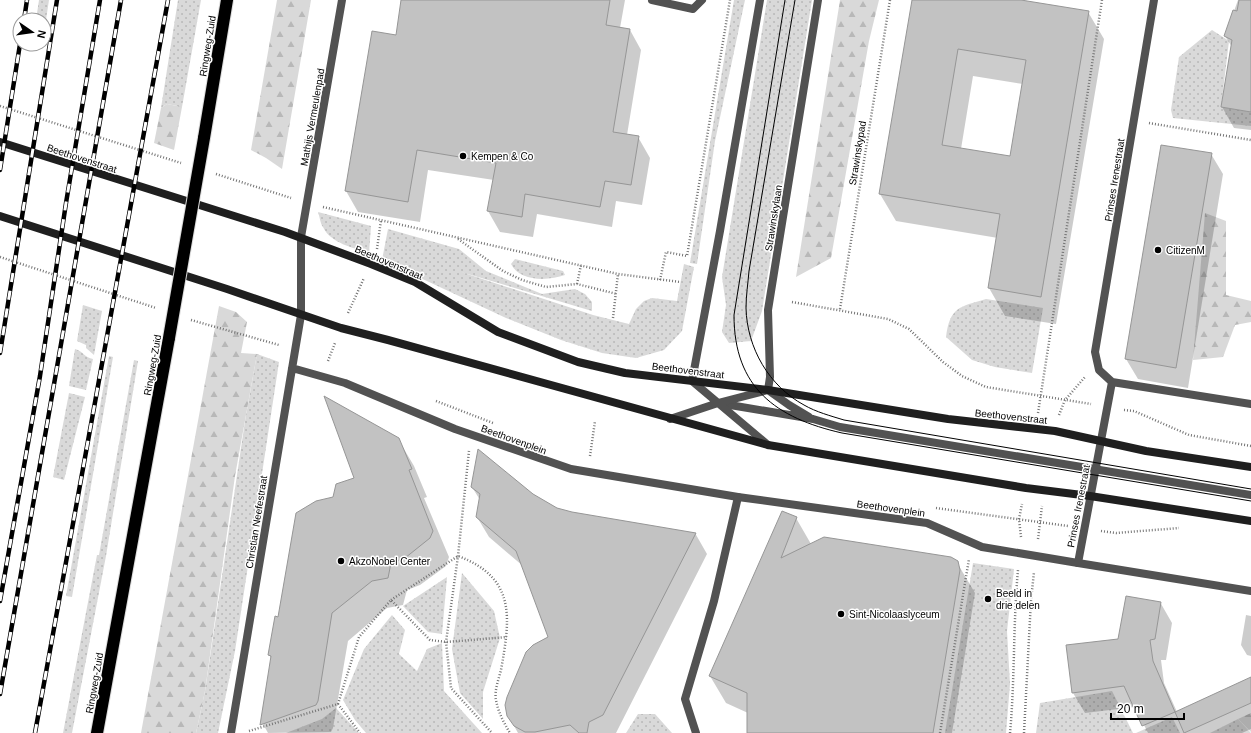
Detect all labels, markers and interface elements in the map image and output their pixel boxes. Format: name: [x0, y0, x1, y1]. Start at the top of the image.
north arrow: [12, 12, 52, 52]
street label: Ringweg-Zuid: [197, 15, 218, 77]
text: N: [35, 29, 48, 40]
street label: Mathijs Vermeulenpad: [298, 67, 327, 167]
street label: Strawinskypad: [847, 120, 868, 186]
street label: Prinses Irenestraat: [1102, 138, 1127, 222]
street label: Beethovenstraat: [46, 142, 118, 175]
marker: Kempen & Co: [458, 151, 468, 161]
place label: Kempen & Co: [471, 151, 534, 162]
street label: Strawinskylaan: [763, 184, 784, 252]
street label: Beethovenstraat: [353, 243, 425, 282]
marker: CitizenM: [1153, 245, 1163, 255]
place label: CitizenM: [1166, 245, 1205, 256]
street label: Ringweg-Zuid: [142, 334, 163, 396]
street label: Beethovenstraat: [651, 361, 725, 380]
street label: Beethovenstraat: [974, 407, 1048, 426]
street label: Beethovenplein: [480, 423, 548, 456]
street label: Prinses Irenestraat: [1065, 464, 1092, 548]
street label: Christian Neefestraat: [244, 475, 269, 569]
street label: Beethovenplein: [856, 498, 926, 519]
marker: AkzoNobel Center: [336, 556, 346, 566]
place label: AkzoNobel Center: [349, 556, 431, 567]
place label: Beeld in drie delen: [996, 588, 1040, 611]
marker: Beeld in drie delen: [983, 594, 993, 604]
marker: Sint-Nicolaaslyceum: [836, 609, 846, 619]
place label: Sint-Nicolaaslyceum: [849, 609, 940, 620]
street label: Ringweg-Zuid: [84, 652, 105, 714]
scale bar: [1111, 695, 1184, 721]
text: 20 m: [1117, 702, 1144, 716]

